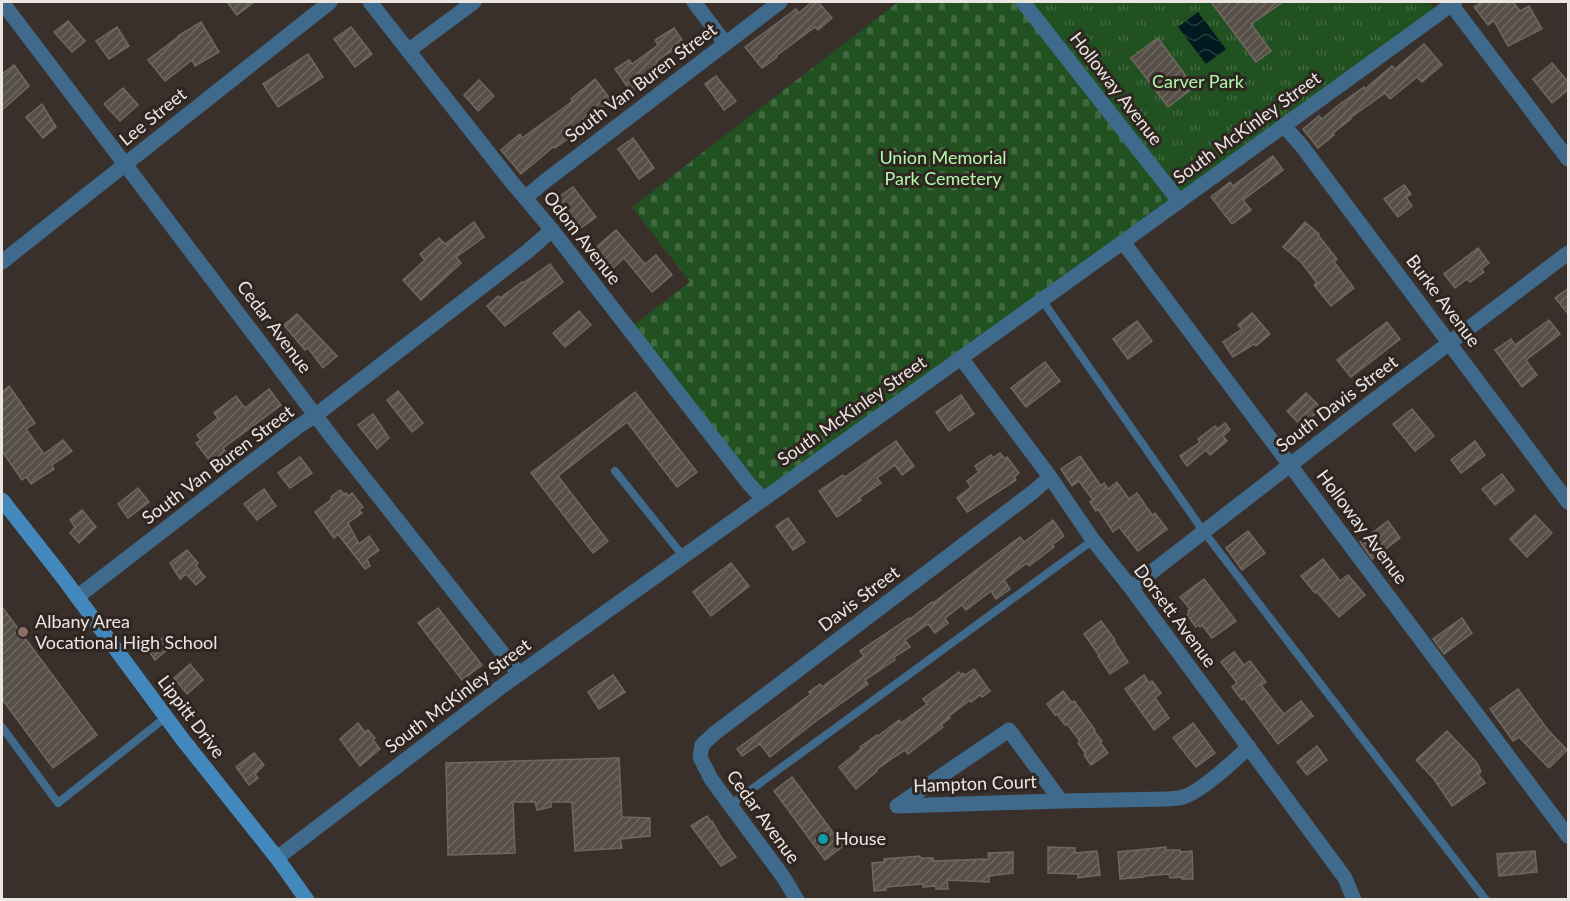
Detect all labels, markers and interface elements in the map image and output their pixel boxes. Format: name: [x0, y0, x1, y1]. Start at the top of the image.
street label: South Van Buren Street: [560, 18, 721, 146]
street label: Holloway Avenue: [1066, 27, 1168, 149]
street label: South McKinley Street: [1168, 66, 1325, 188]
park label: Carver Park: [1152, 70, 1245, 92]
street label: Lee Street: [115, 82, 191, 150]
park label: Union Memorial Park Cemetery: [879, 146, 1007, 189]
street label: Odom Avenue: [539, 186, 626, 289]
street label: Burke Avenue: [1402, 250, 1486, 351]
street label: Cedar Avenue: [233, 276, 317, 377]
street label: South McKinley Street: [773, 350, 931, 470]
street label: South Davis Street: [1271, 350, 1402, 456]
street label: South Van Buren Street: [137, 400, 298, 528]
street label: Holloway Avenue: [1313, 465, 1413, 588]
street label: Dorsett Avenue: [1130, 559, 1222, 671]
street label: Davis Street: [814, 560, 904, 636]
place label: Albany Area Vocational High School: [35, 610, 218, 653]
marker: Albany Area Vocational High School: [16, 625, 30, 639]
street label: South McKinley Street: [380, 633, 535, 757]
street label: Lippitt Drive: [154, 671, 230, 762]
street label: Cedar Avenue: [723, 765, 805, 867]
street label: Hampton Court: [913, 770, 1038, 796]
place label: House: [835, 827, 886, 849]
marker: House: [816, 832, 830, 846]

